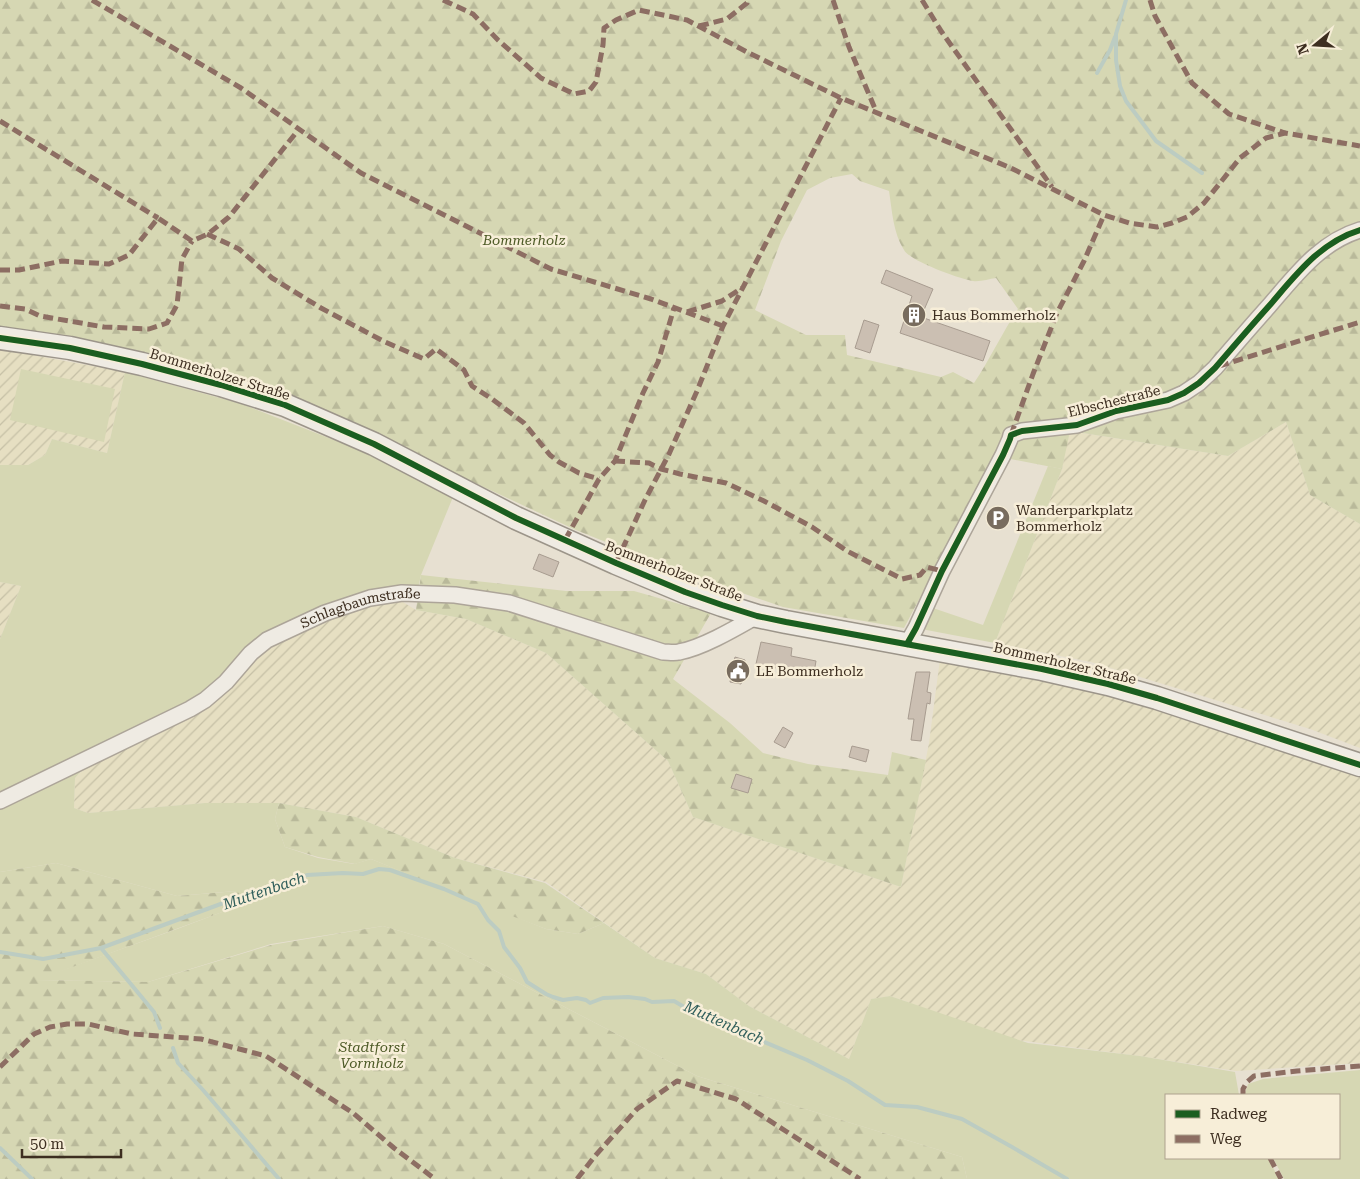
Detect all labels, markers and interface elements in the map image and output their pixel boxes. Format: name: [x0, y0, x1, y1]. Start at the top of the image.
north arrow: [1290, 20, 1340, 70]
text: N: [1293, 41, 1312, 57]
park label: Bommerholz: [482, 232, 565, 248]
building icon: Haus Bommerholz: [901, 302, 927, 328]
place label: Haus Bommerholz: [932, 307, 1056, 323]
street label: Bommerholzer Straße: [148, 345, 292, 403]
street label: Elbschestraße: [1066, 382, 1162, 420]
place label: Wanderparkplatz Bommerholz: [1016, 502, 1133, 534]
parking icon: Wanderparkplatz Bommerholz: [985, 505, 1011, 531]
street label: Bommerholzer Straße: [603, 537, 745, 605]
street label: Schlagbaumstraße: [297, 585, 421, 631]
street label: Bommerholzer Straße: [992, 639, 1138, 687]
public building icon: LE Bommerholz: [725, 658, 751, 684]
place label: LE Bommerholz: [756, 663, 863, 679]
water label: Muttenbach: [219, 868, 308, 914]
water label: Muttenbach: [680, 997, 767, 1049]
park label: Stadtforst Vormholz: [338, 1039, 406, 1071]
legend: [1165, 1094, 1340, 1159]
text: Radweg: [1210, 1105, 1267, 1123]
scale bar: [22, 1126, 121, 1158]
text: Weg: [1210, 1130, 1242, 1148]
text: 50 m: [30, 1135, 65, 1153]

